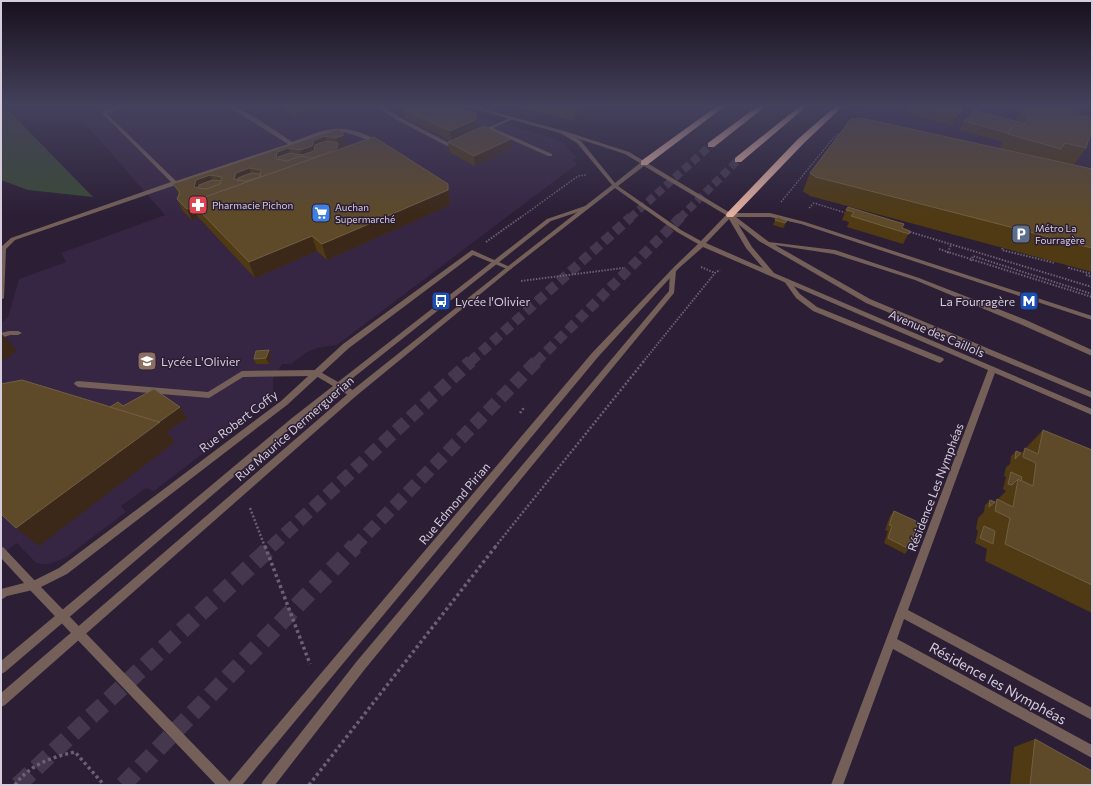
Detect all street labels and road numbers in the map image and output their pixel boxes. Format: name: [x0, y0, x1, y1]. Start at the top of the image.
street label: Avenue des Caillols: [887, 306, 987, 360]
street label: Rue Maurice Dermerguerian: [232, 373, 356, 483]
street label: Rue Robert Coffy: [196, 387, 280, 455]
street label: Résidence Les Nymphéas: [904, 421, 966, 553]
street label: Rue Edmond Pirian: [416, 459, 492, 547]
street label: Résidence les Nymphéas: [926, 638, 1070, 728]

